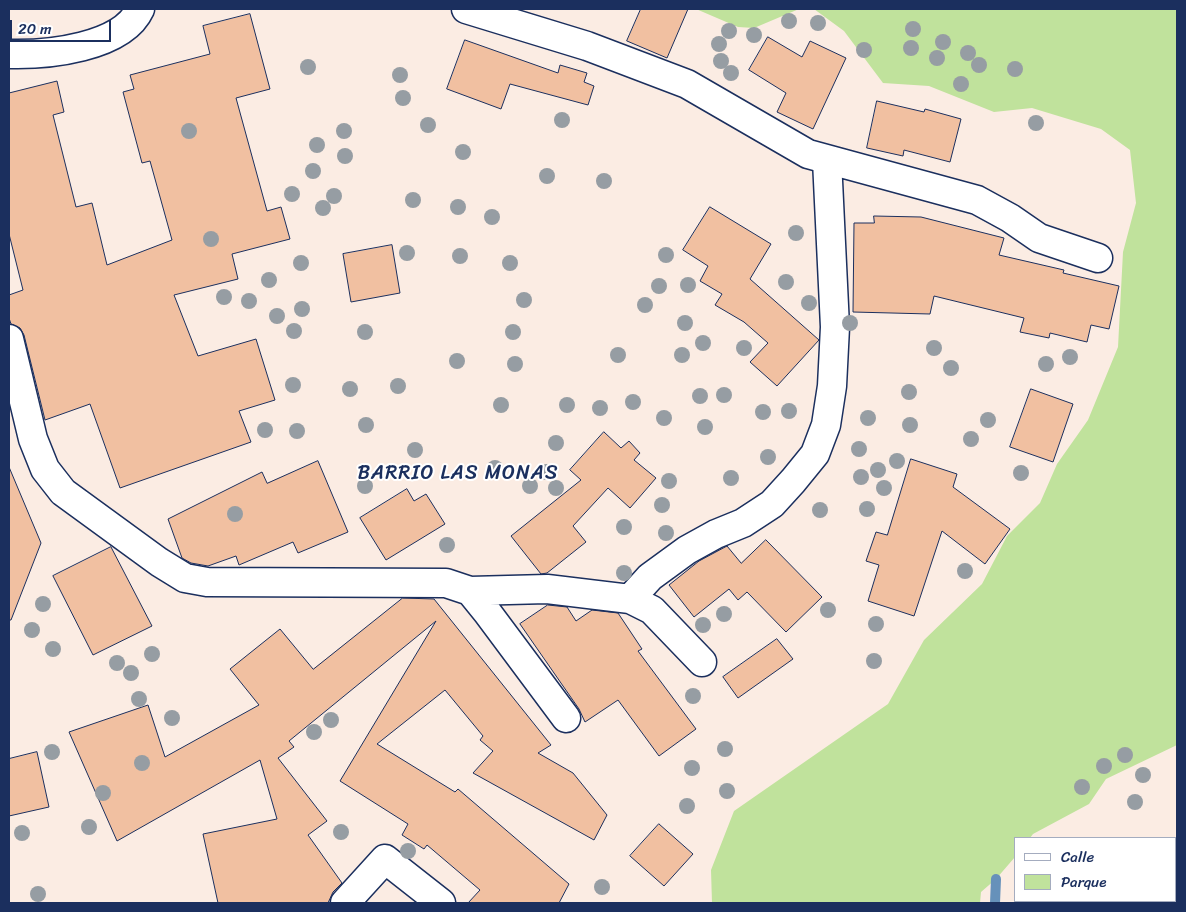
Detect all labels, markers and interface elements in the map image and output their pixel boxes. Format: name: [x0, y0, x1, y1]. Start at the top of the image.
scale bar: [12, 10, 114, 42]
text: 20 m: [18, 16, 52, 42]
district label: BARRIO LAS MONAS: [357, 462, 559, 486]
legend: [1014, 837, 1176, 902]
text: Calle: [1061, 844, 1094, 870]
text: Parque: [1061, 869, 1106, 895]

